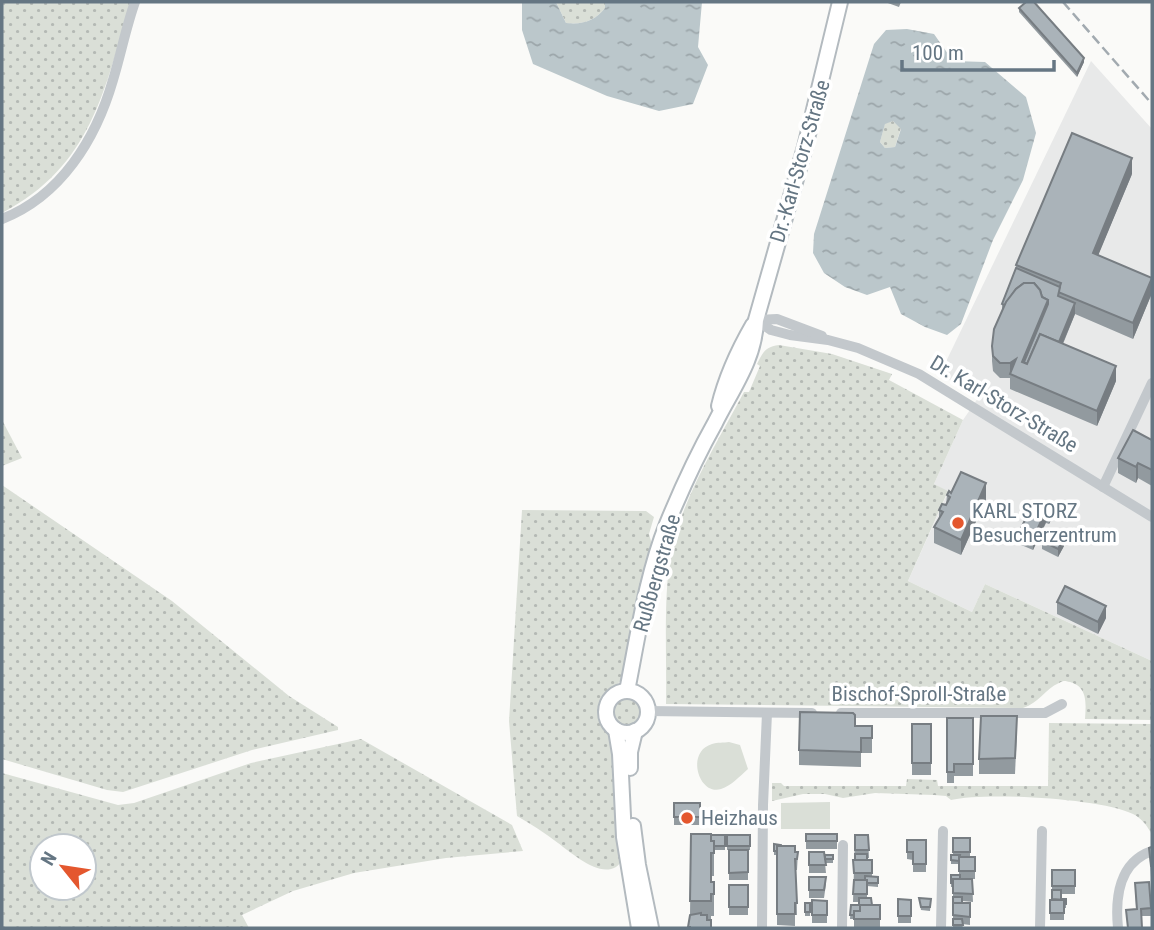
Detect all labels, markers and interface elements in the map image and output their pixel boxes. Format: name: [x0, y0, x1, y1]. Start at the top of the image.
scale bar: [902, 28, 1054, 72]
text: 100 m: [912, 41, 964, 65]
street label: Dr.-Karl-Storz-Straße: [765, 77, 835, 245]
street label: Dr. Karl-Storz-Straße: [926, 351, 1082, 458]
place label: KARL STORZ Besucherzentrum: [972, 499, 1117, 547]
street label: Rußbergstraße: [629, 511, 685, 635]
marker: KARL STORZ Besucherzentrum: [950, 515, 966, 531]
street label: Bischof-Sproll-Straße: [832, 682, 1007, 706]
place label: Heizhaus: [701, 806, 778, 830]
marker: Heizhaus: [679, 810, 695, 826]
north arrow: [28, 832, 98, 902]
text: N: [36, 848, 62, 870]

